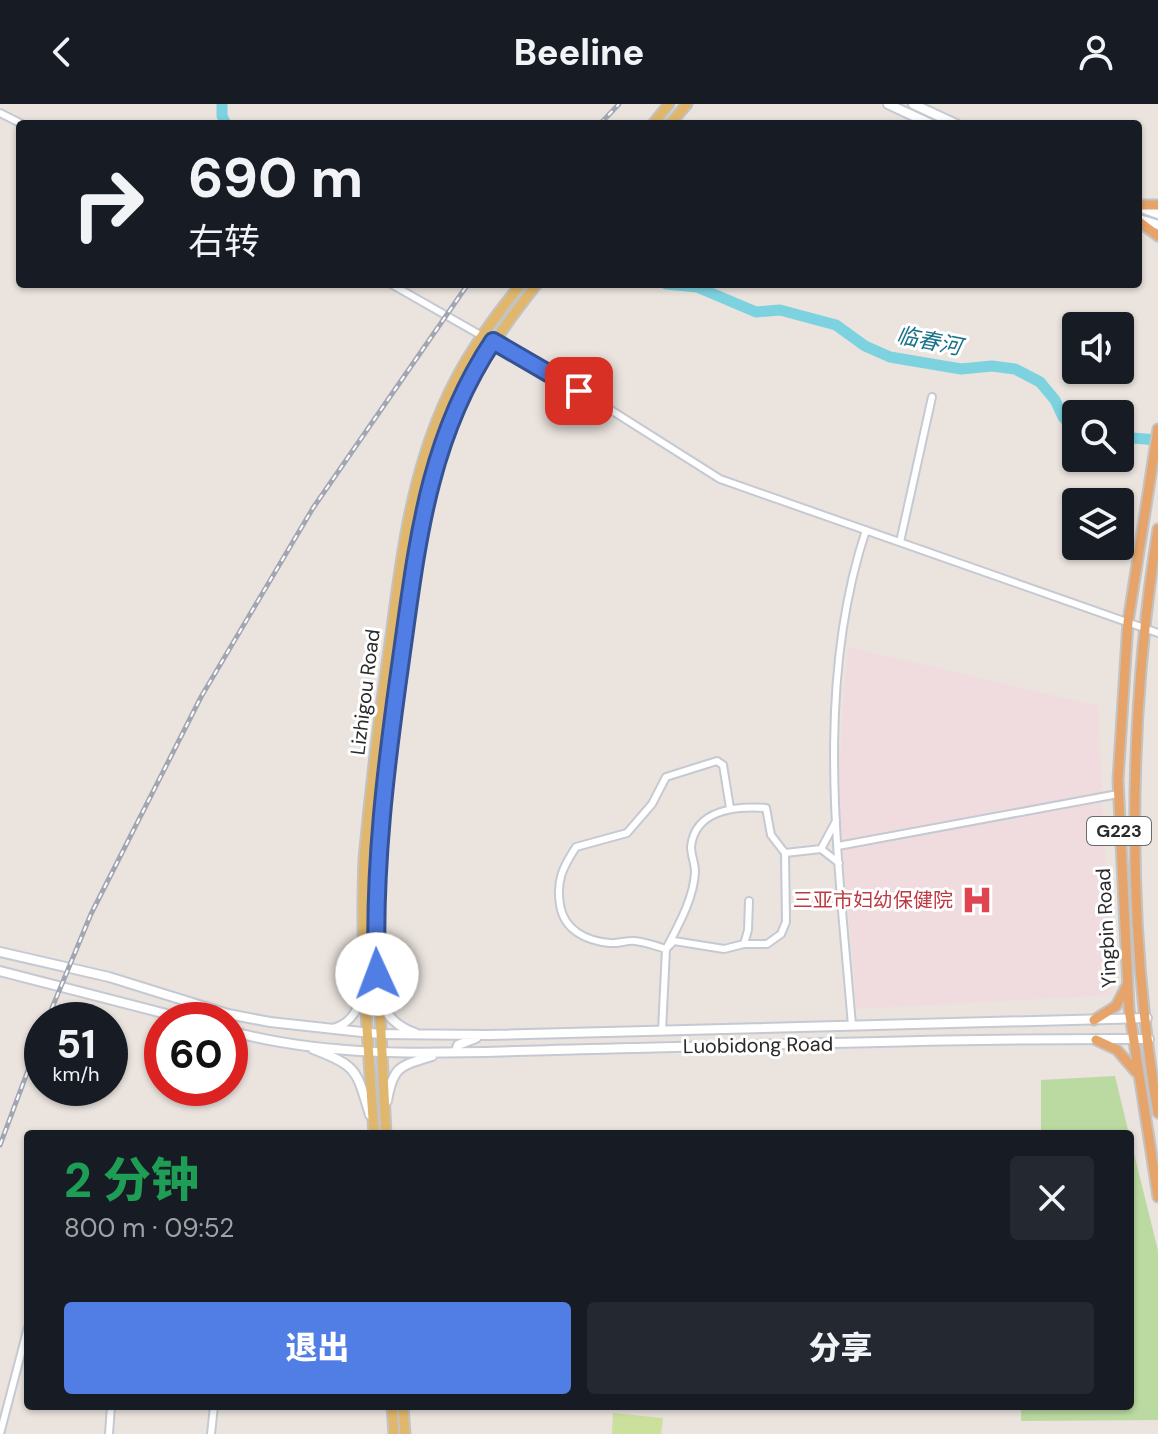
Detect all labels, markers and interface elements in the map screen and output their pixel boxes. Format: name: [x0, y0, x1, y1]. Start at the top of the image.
text: Beeline: [514, 29, 644, 76]
icon: back: [40, 30, 84, 74]
icon: person: [1074, 30, 1118, 74]
text: 690 m: [188, 141, 363, 214]
icon: right: [56, 152, 160, 256]
text: 右转: [188, 218, 260, 265]
map controls: [1062, 312, 1134, 560]
button: sound: [1062, 312, 1134, 384]
water label: 临春河: [894, 320, 968, 362]
pin: [545, 357, 613, 425]
icon: arrive: [557, 369, 601, 413]
button: search: [1062, 400, 1134, 472]
button: layers: [1062, 488, 1134, 560]
street label: Lizhigou Road: [344, 628, 386, 756]
road number: G223: [1087, 817, 1151, 845]
street label: Yingbin Road: [1090, 868, 1122, 988]
hospital icon: 三亚市妇幼保健院: [960, 883, 994, 917]
place label: 三亚市妇幼保健院: [793, 887, 953, 913]
position arrow: [335, 932, 419, 1016]
speed limit sign: 60: [144, 1002, 248, 1106]
text: 51: [56, 1018, 96, 1070]
street label: Luobidong Road: [683, 1031, 833, 1059]
text: km/h: [52, 1061, 100, 1087]
text: 2 分钟: [64, 1149, 199, 1212]
button: close: [1010, 1156, 1094, 1240]
text: 800 m · 09:52: [64, 1211, 234, 1245]
button: 退出: [64, 1302, 571, 1394]
button: 分享: [587, 1302, 1094, 1394]

